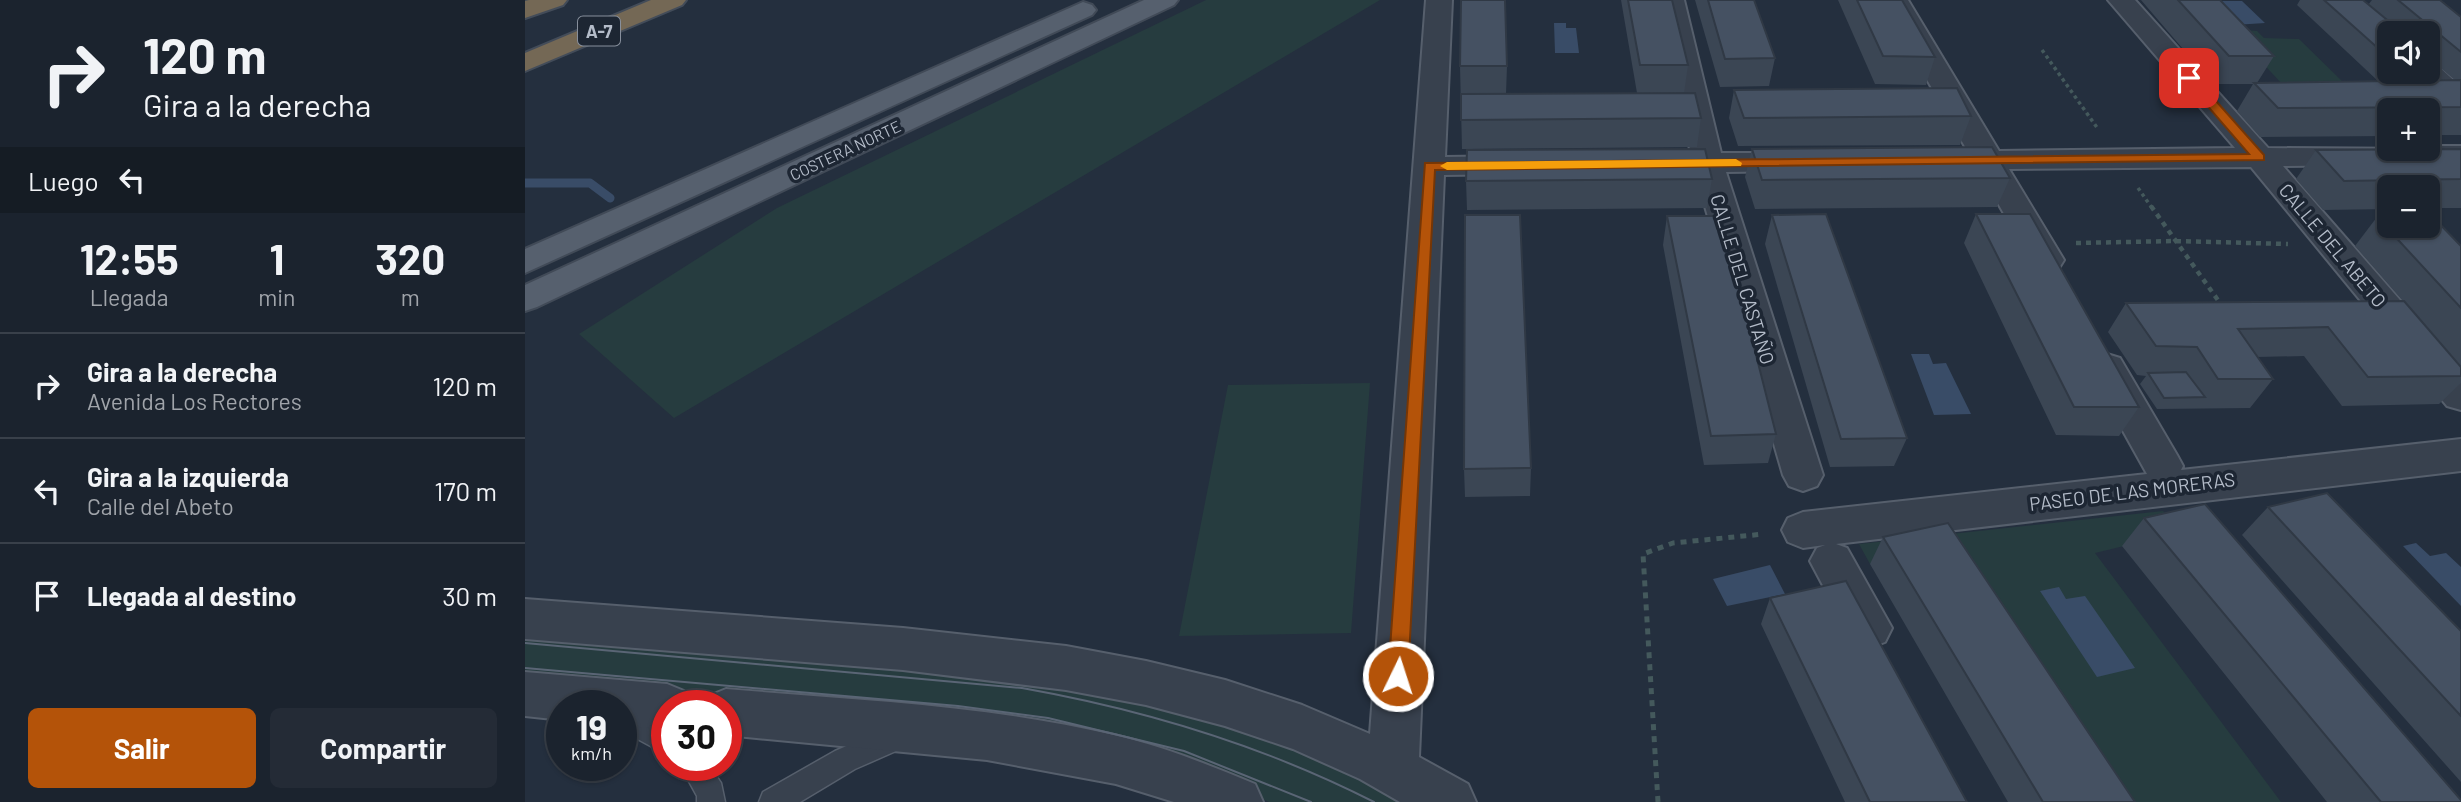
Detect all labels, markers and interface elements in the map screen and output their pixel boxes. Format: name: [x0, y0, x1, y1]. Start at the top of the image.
road number: A-7: [578, 16, 620, 46]
map controls: [2377, 21, 2440, 238]
button: sound: [2377, 21, 2440, 84]
text: 120 m: [143, 25, 266, 84]
icon: right: [28, 28, 119, 119]
pin: [2159, 48, 2219, 108]
icon: arrive: [2170, 59, 2208, 97]
text: Gira a la derecha: [143, 85, 371, 123]
button: +: [2377, 98, 2440, 161]
street label: COSTERA NORTE: [787, 116, 903, 184]
icon: left: [113, 161, 151, 199]
text: Luego: [28, 165, 99, 196]
button: −: [2377, 175, 2440, 238]
street label: CALLE DEL ABETO: [2275, 178, 2391, 312]
street label: CALLE DEL CASTAÑO: [1706, 191, 1780, 367]
text: 12:55: [80, 233, 179, 283]
text: 1: [269, 233, 284, 283]
text: 320: [375, 233, 445, 283]
text: Llegada: [90, 283, 169, 311]
text: min: [258, 283, 296, 311]
text: m: [401, 283, 420, 311]
text: Gira a la derecha: [87, 356, 277, 387]
icon: right: [28, 367, 66, 405]
text: 120 m: [433, 370, 497, 401]
text: Avenida Los Rectores: [87, 387, 302, 415]
text: Gira a la izquierda: [87, 461, 289, 492]
street label: PASEO DE LAS MORERAS: [2028, 467, 2236, 515]
icon: left: [28, 472, 66, 510]
text: 170 m: [434, 475, 497, 506]
text: Calle del Abeto: [87, 492, 234, 520]
icon: arrive: [28, 577, 66, 615]
text: Llegada al destino: [87, 580, 296, 611]
text: 30 m: [442, 580, 497, 611]
position arrow: [1361, 639, 1435, 713]
speed limit sign: 30: [651, 690, 742, 781]
text: 19: [576, 705, 607, 747]
button: Salir: [28, 708, 256, 788]
button: Compartir: [270, 708, 497, 788]
text: km/h: [571, 742, 612, 764]

